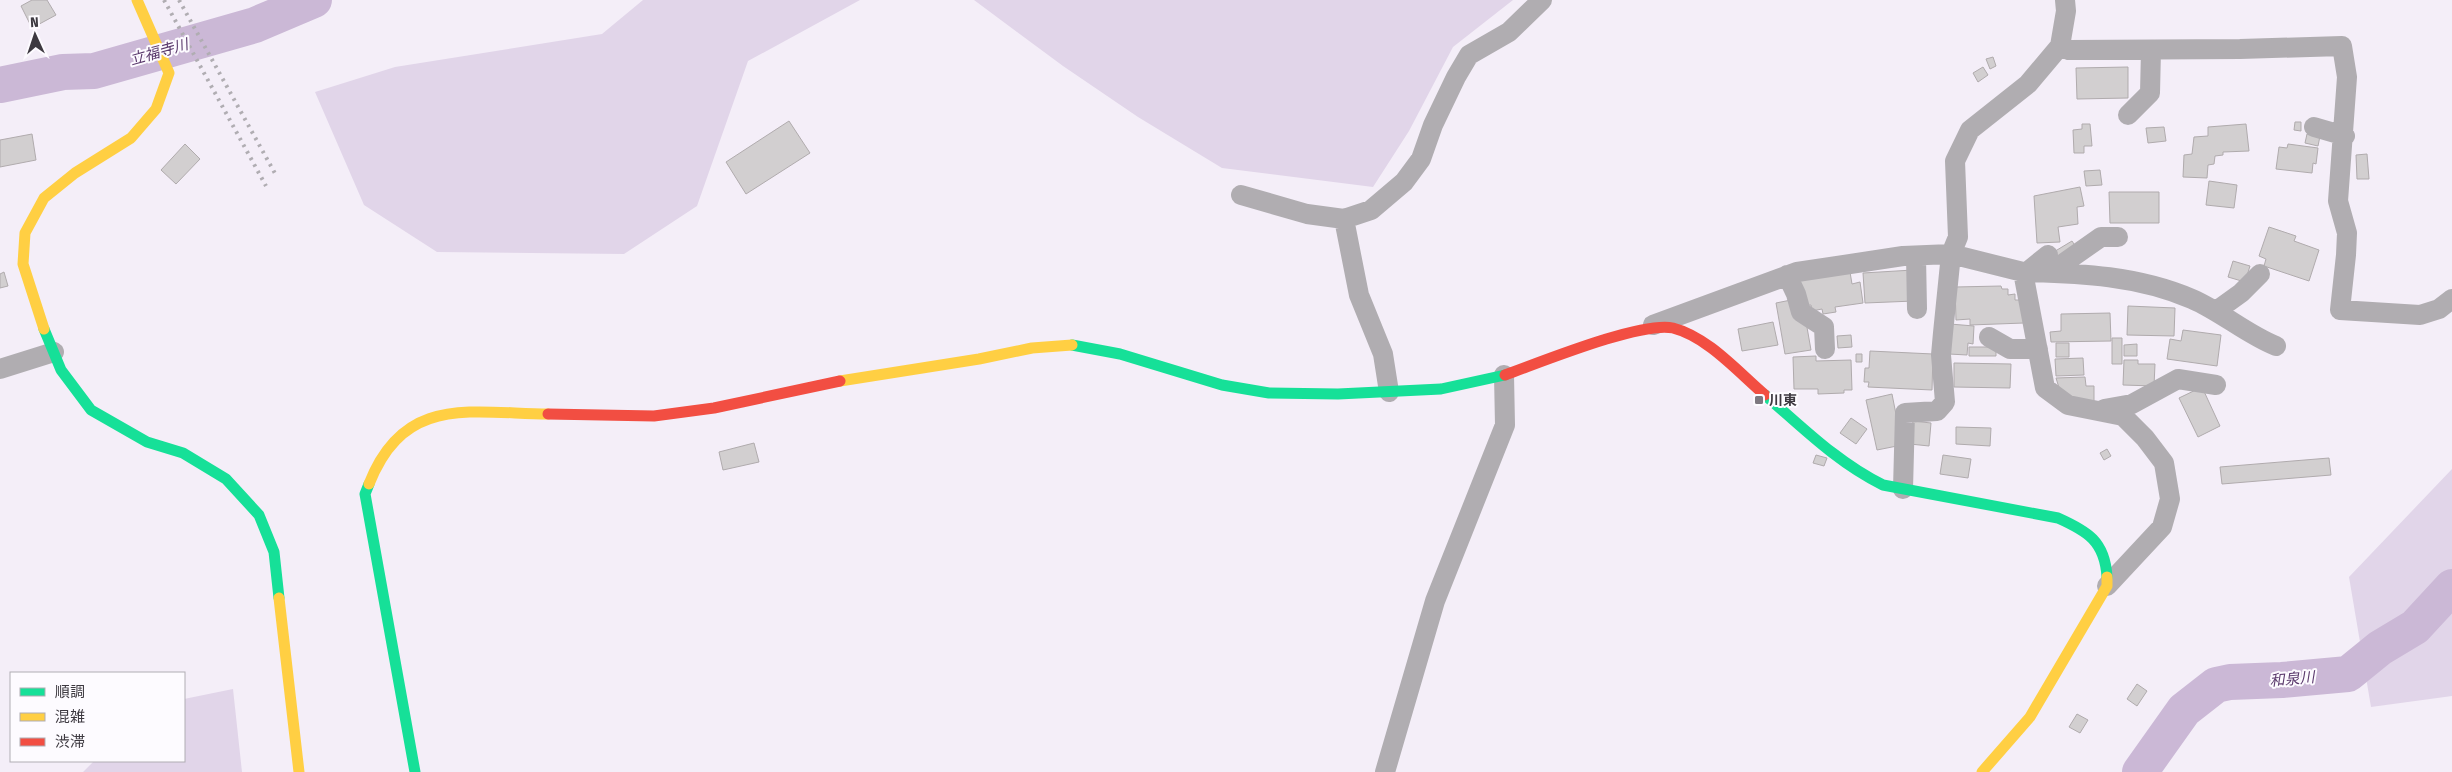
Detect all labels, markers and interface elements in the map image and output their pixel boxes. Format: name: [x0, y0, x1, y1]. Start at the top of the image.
north arrow: [10, 10, 60, 60]
text: N: [30, 14, 39, 31]
water label: 立福寺川: [128, 35, 192, 69]
place label: 川東: [1769, 392, 1797, 409]
marker: 川東: [1753, 394, 1765, 406]
water label: 和泉川: [2269, 668, 2317, 690]
legend: [10, 672, 185, 762]
text: 順調: [55, 683, 85, 701]
text: 混雑: [55, 708, 85, 726]
text: 渋滞: [55, 733, 85, 751]

